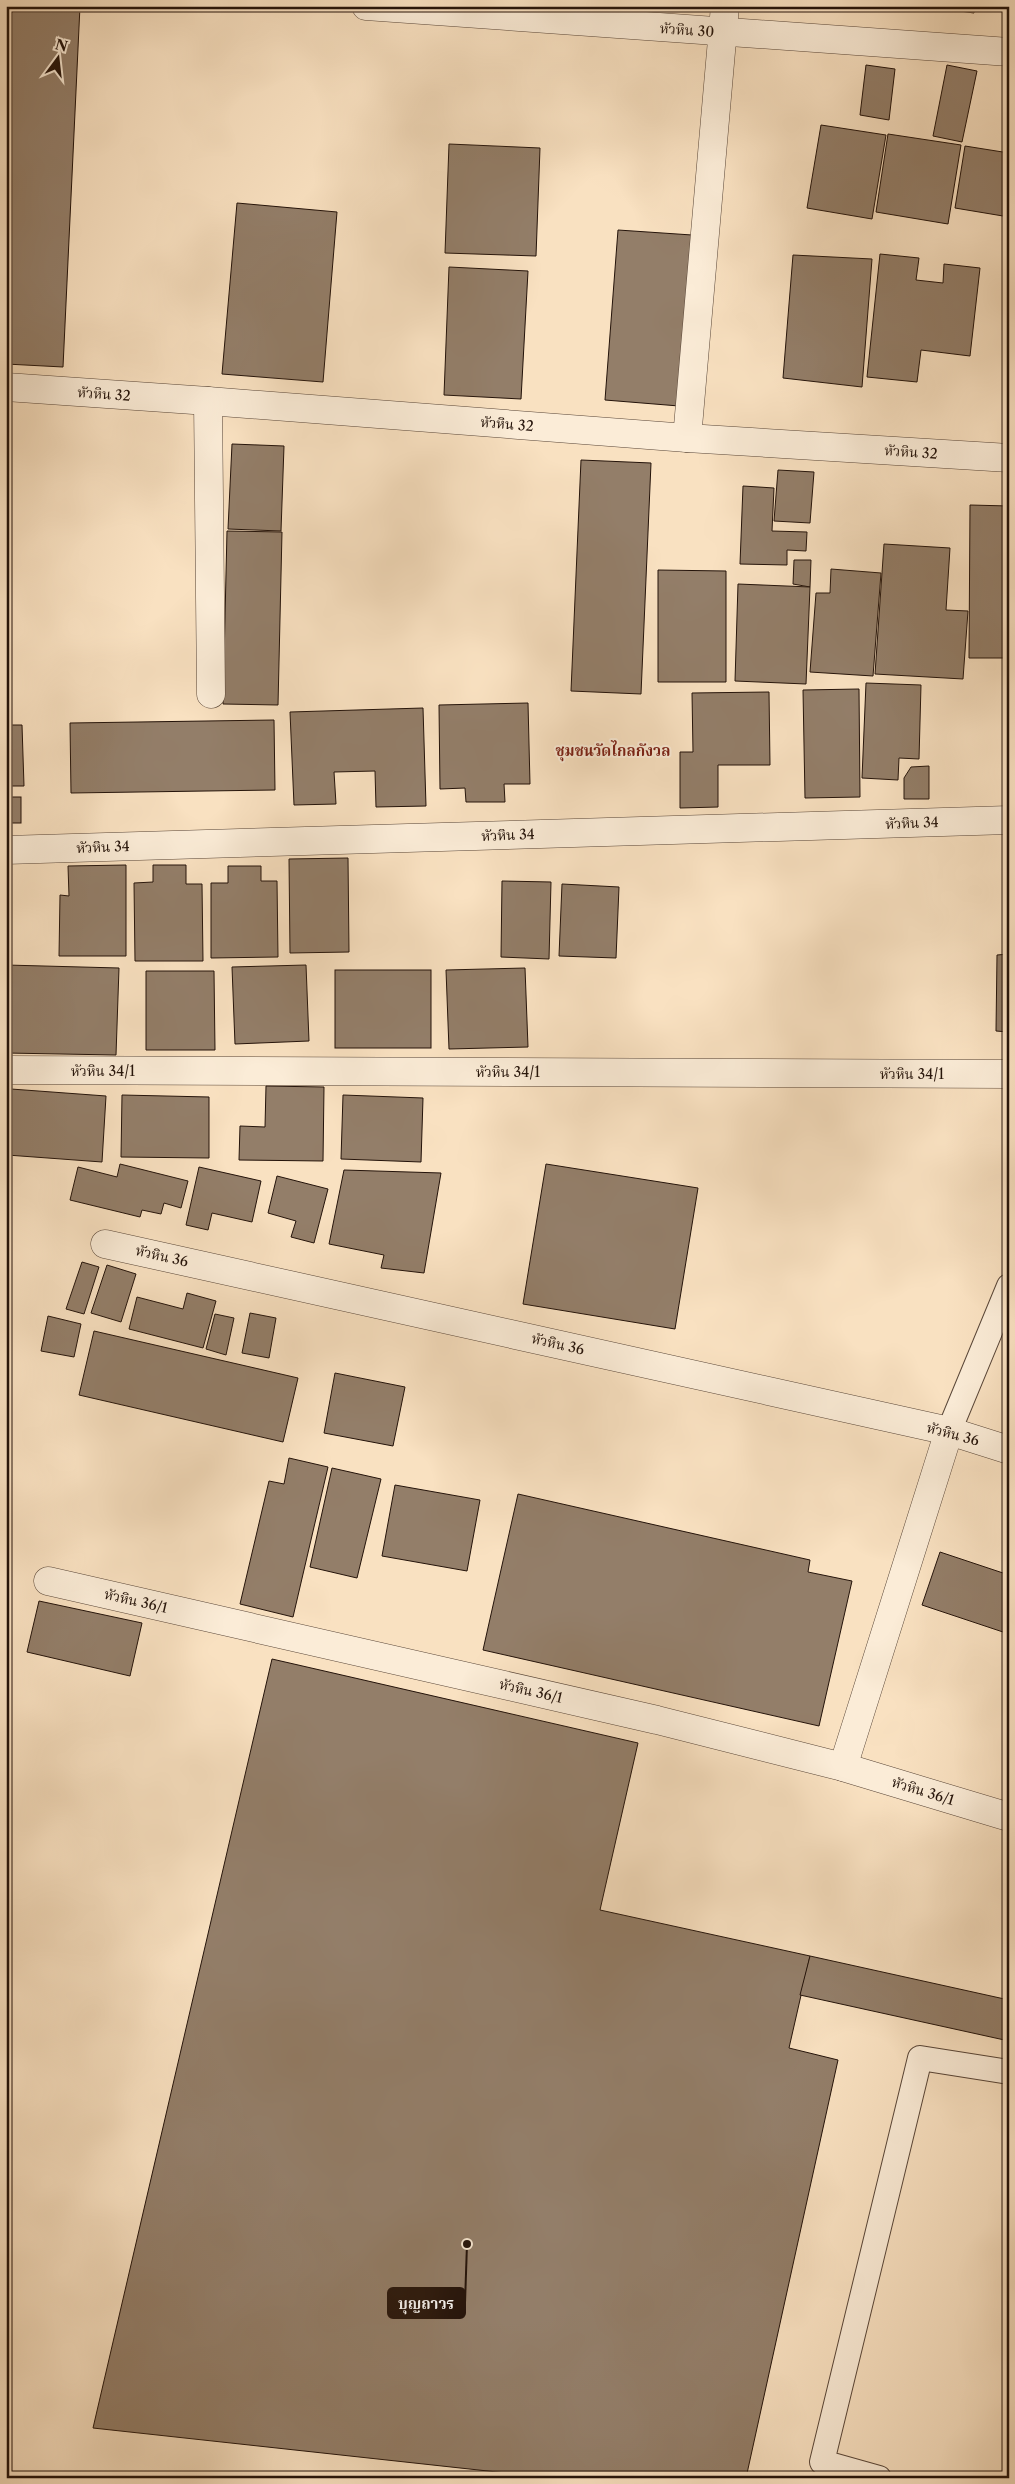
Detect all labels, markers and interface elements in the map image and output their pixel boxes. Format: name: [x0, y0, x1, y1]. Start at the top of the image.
street label: หัวหิน 30: [659, 19, 715, 41]
north arrow: [32, 32, 82, 82]
text: N: [53, 35, 70, 56]
street label: หัวหิน 32: [77, 383, 131, 405]
street label: หัวหิน 32: [480, 413, 534, 435]
street label: หัวหิน 32: [884, 441, 938, 463]
district label: ชุมชนวัดไกลกังวล: [556, 740, 670, 762]
street label: หัวหิน 34: [885, 813, 939, 833]
street label: หัวหิน 34: [481, 825, 535, 845]
street label: หัวหิน 34: [76, 837, 130, 857]
street label: หัวหิน 34/1: [71, 1062, 135, 1080]
street label: หัวหิน 34/1: [476, 1063, 540, 1081]
street label: หัวหิน 34/1: [880, 1065, 944, 1083]
street label: หัวหิน 36: [134, 1241, 190, 1271]
street label: หัวหิน 36: [530, 1329, 586, 1359]
street label: หัวหิน 36: [925, 1418, 981, 1450]
street label: หัวหิน 36/1: [102, 1585, 170, 1617]
street label: หัวหิน 36/1: [497, 1675, 565, 1707]
street label: หัวหิน 36/1: [889, 1773, 957, 1809]
callout: บุญถาวร: [388, 2288, 465, 2318]
text: บุญถาวร: [398, 2294, 454, 2315]

